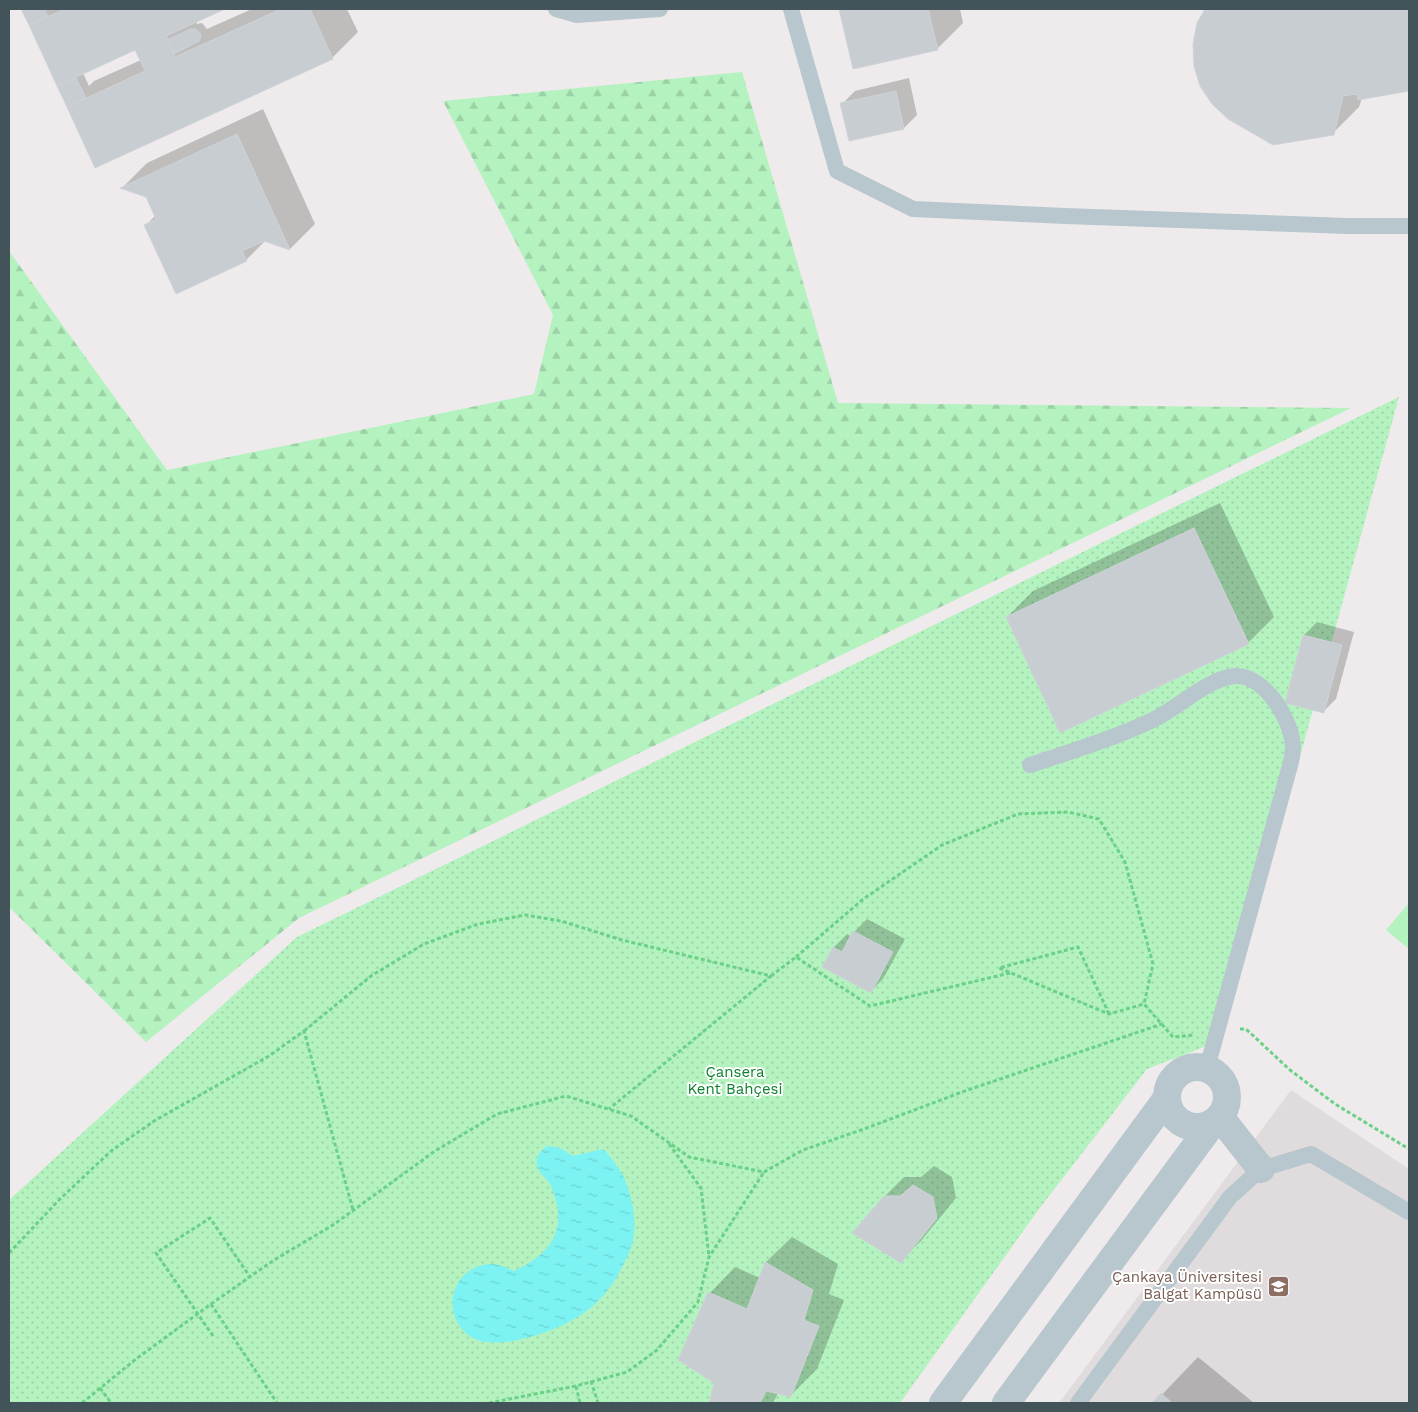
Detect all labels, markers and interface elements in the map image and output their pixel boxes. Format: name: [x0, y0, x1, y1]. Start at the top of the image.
park label: Çansera Kent Bahçesi: [688, 1063, 782, 1098]
place label: Çankaya Üniversitesi Balgat Kampüsü: [1112, 1268, 1262, 1303]
school or university icon: Çankaya Üniversitesi Balgat Kampüsü: [1266, 1274, 1290, 1298]

